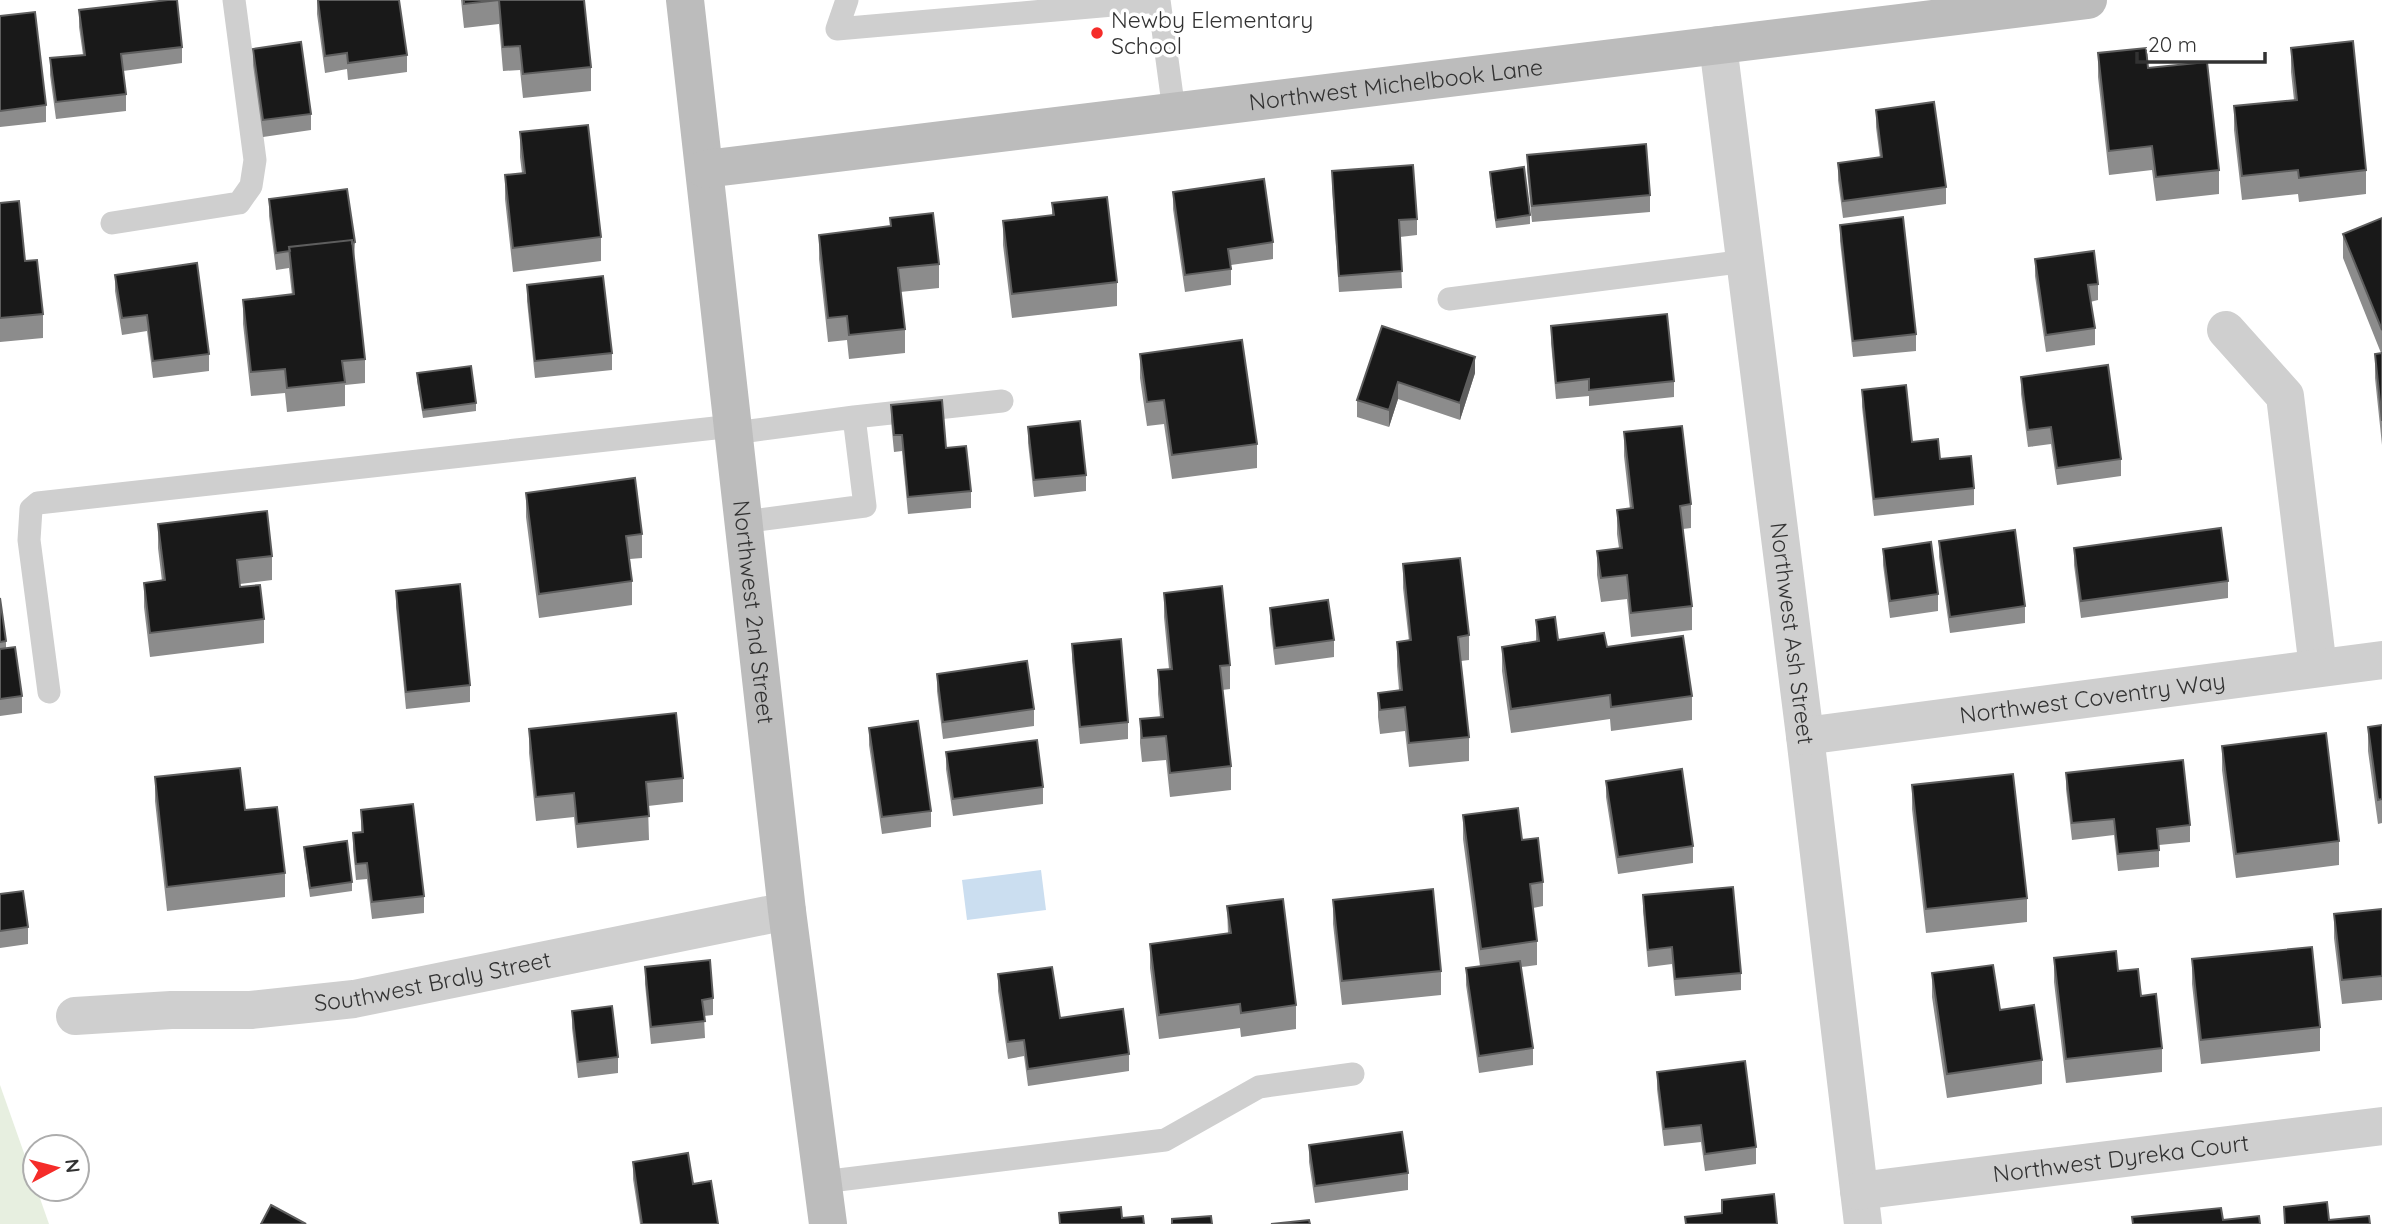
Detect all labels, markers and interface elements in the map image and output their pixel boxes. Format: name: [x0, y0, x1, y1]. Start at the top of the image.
place label: Newby Elementary School: [1111, 5, 1313, 60]
scale bar: [2137, 21, 2265, 65]
marker: Newby Elementary School: [1089, 25, 1105, 41]
text: 20 m: [2148, 31, 2197, 57]
street label: Northwest Michelbook Lane: [1247, 52, 1544, 116]
street label: Northwest 2nd Street: [727, 499, 781, 726]
street label: Northwest Ash Street: [1764, 521, 1821, 746]
street label: Northwest Coventry Way: [1958, 666, 2227, 729]
street label: Southwest Braly Street: [312, 944, 554, 1017]
street label: Northwest Dyreka Court: [1991, 1128, 2251, 1188]
north arrow: [21, 1133, 91, 1203]
text: N: [60, 1158, 86, 1174]

